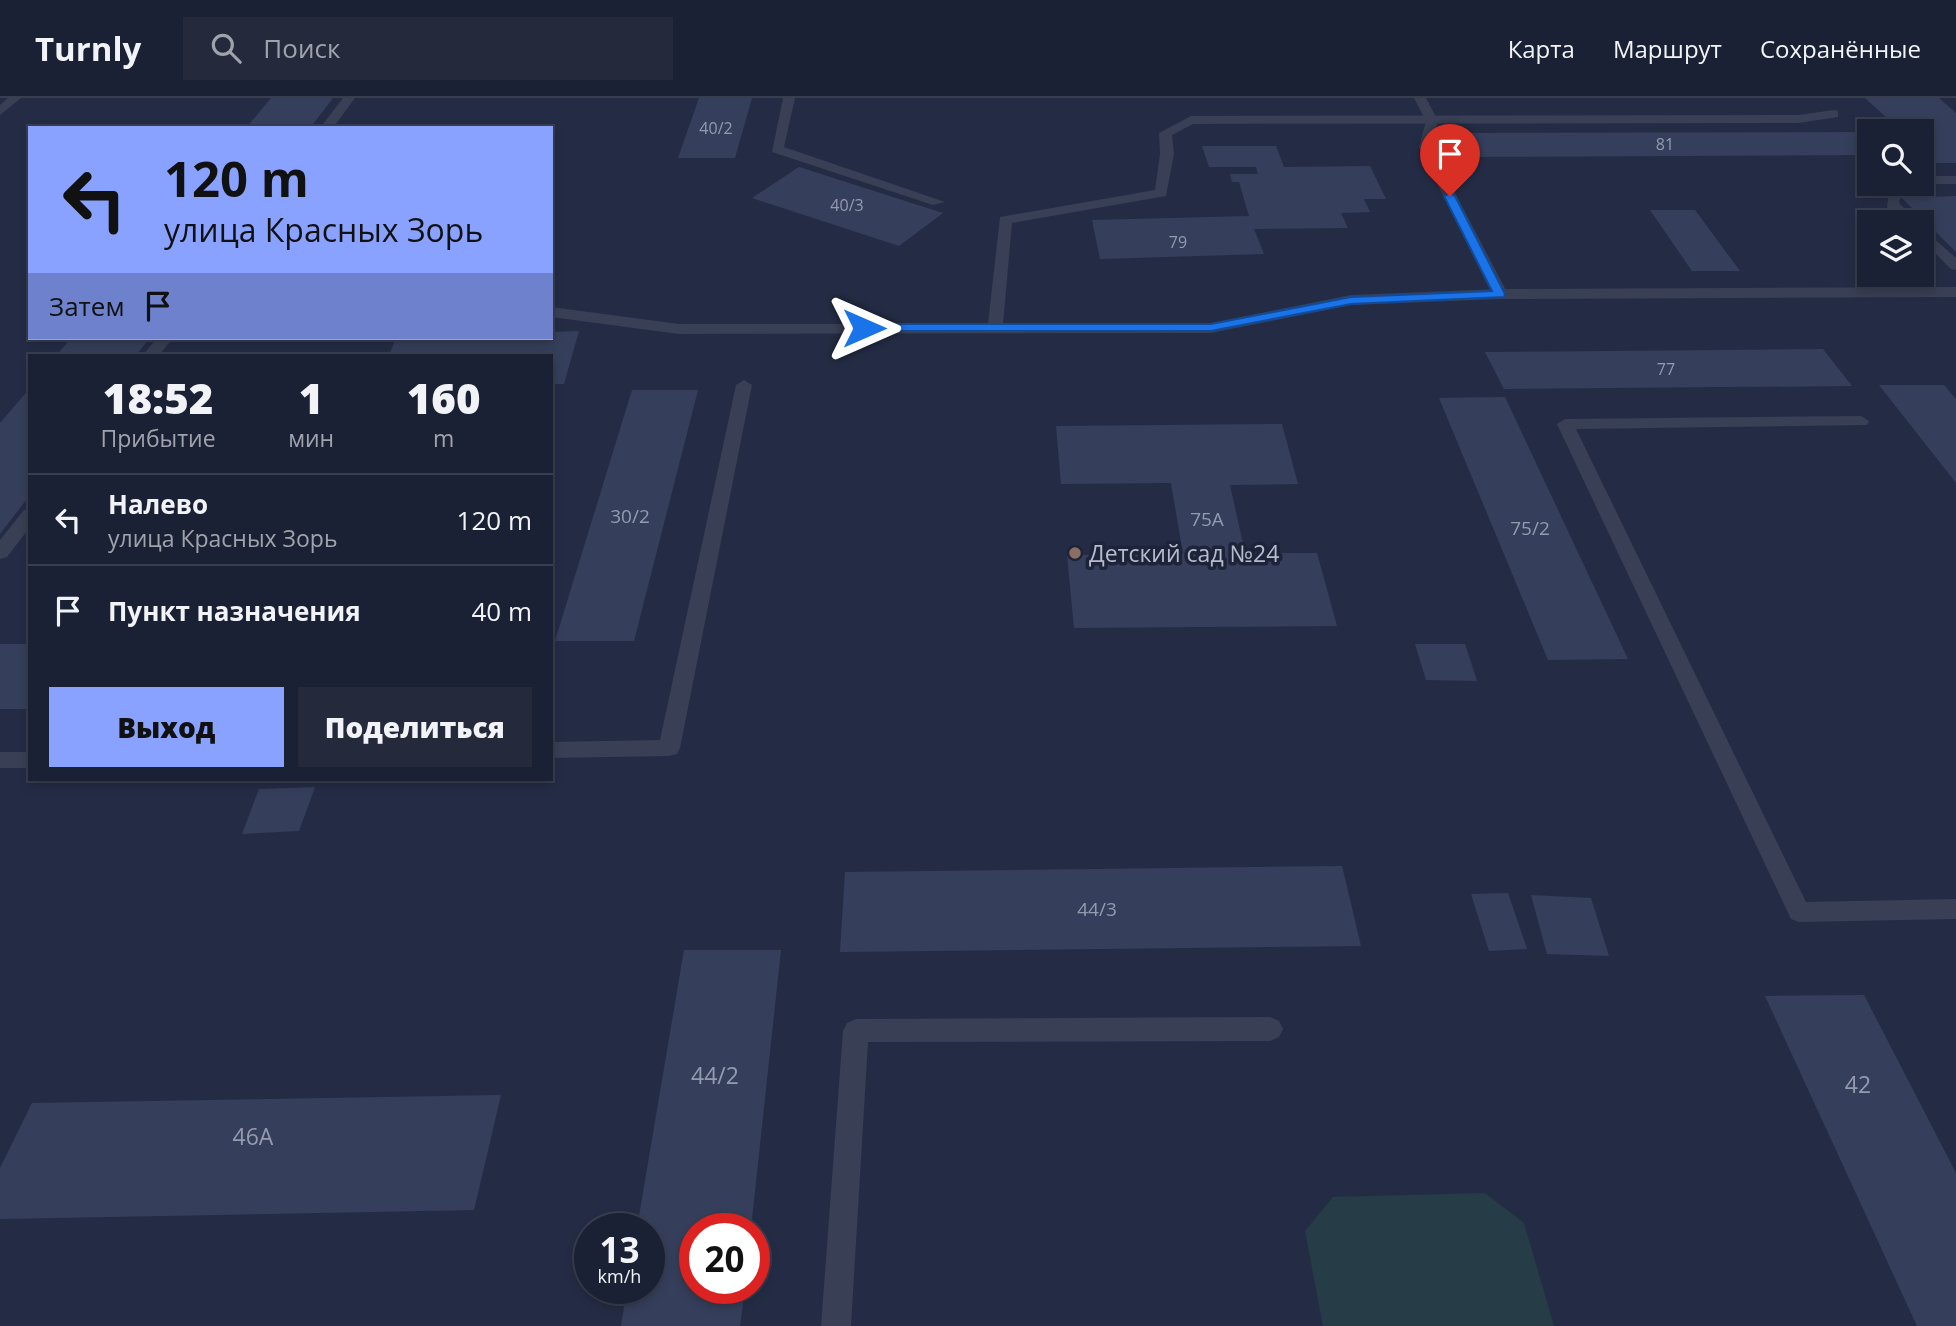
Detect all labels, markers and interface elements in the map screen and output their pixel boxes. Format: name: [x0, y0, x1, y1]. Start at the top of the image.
search box: [183, 17, 673, 80]
text: Turnly: [35, 26, 141, 71]
icon: search: [207, 29, 245, 67]
text: Поиск: [263, 30, 340, 66]
text: Карта: [1508, 32, 1575, 65]
text: Маршрут: [1613, 32, 1722, 65]
text: Сохранённые: [1760, 32, 1921, 65]
house number: 40/2: [699, 117, 733, 139]
map controls: [1857, 119, 1934, 287]
button: search: [1857, 119, 1934, 196]
pin: [1420, 124, 1480, 196]
house number: 81: [1656, 133, 1674, 155]
icon: arrive: [1431, 135, 1469, 173]
text: 120 m: [164, 145, 309, 211]
icon: left: [49, 154, 140, 245]
house number: 40/3: [830, 194, 864, 216]
text: улица Красных Зорь: [164, 208, 483, 251]
button: layers: [1857, 210, 1934, 287]
house number: 79: [1169, 231, 1187, 253]
icon: arrive: [139, 287, 177, 325]
text: Затем: [49, 288, 125, 324]
position arrow: [827, 291, 901, 365]
house number: 77: [1657, 358, 1675, 380]
text: 18:52: [103, 369, 213, 426]
text: 1: [299, 369, 323, 426]
text: 160: [407, 369, 480, 426]
text: Прибытие: [100, 422, 216, 454]
text: мин: [288, 422, 334, 454]
text: m: [433, 422, 454, 454]
text: Налево: [108, 486, 208, 522]
icon: left: [49, 501, 87, 539]
text: 120 m: [457, 502, 532, 538]
house number: 30/2: [610, 503, 650, 529]
house number: 75А: [1190, 506, 1224, 532]
house number: 75/2: [1510, 515, 1550, 541]
text: улица Красных Зорь: [108, 522, 337, 554]
place label: Детский сад №24: [1089, 537, 1279, 569]
marker: Детский сад №24: [1067, 545, 1083, 561]
icon: arrive: [49, 592, 87, 630]
text: Пункт назначения: [108, 593, 361, 629]
text: 40 m: [471, 593, 532, 629]
button: Выход: [49, 687, 284, 767]
button: Поделиться: [298, 687, 532, 767]
house number: 44/3: [1077, 896, 1117, 922]
house number: 44/2: [691, 1059, 739, 1091]
house number: 42: [1845, 1068, 1871, 1100]
house number: 46А: [233, 1120, 274, 1152]
speed limit sign: 20: [679, 1213, 770, 1304]
text: 13: [599, 1226, 640, 1273]
text: km/h: [598, 1264, 641, 1288]

